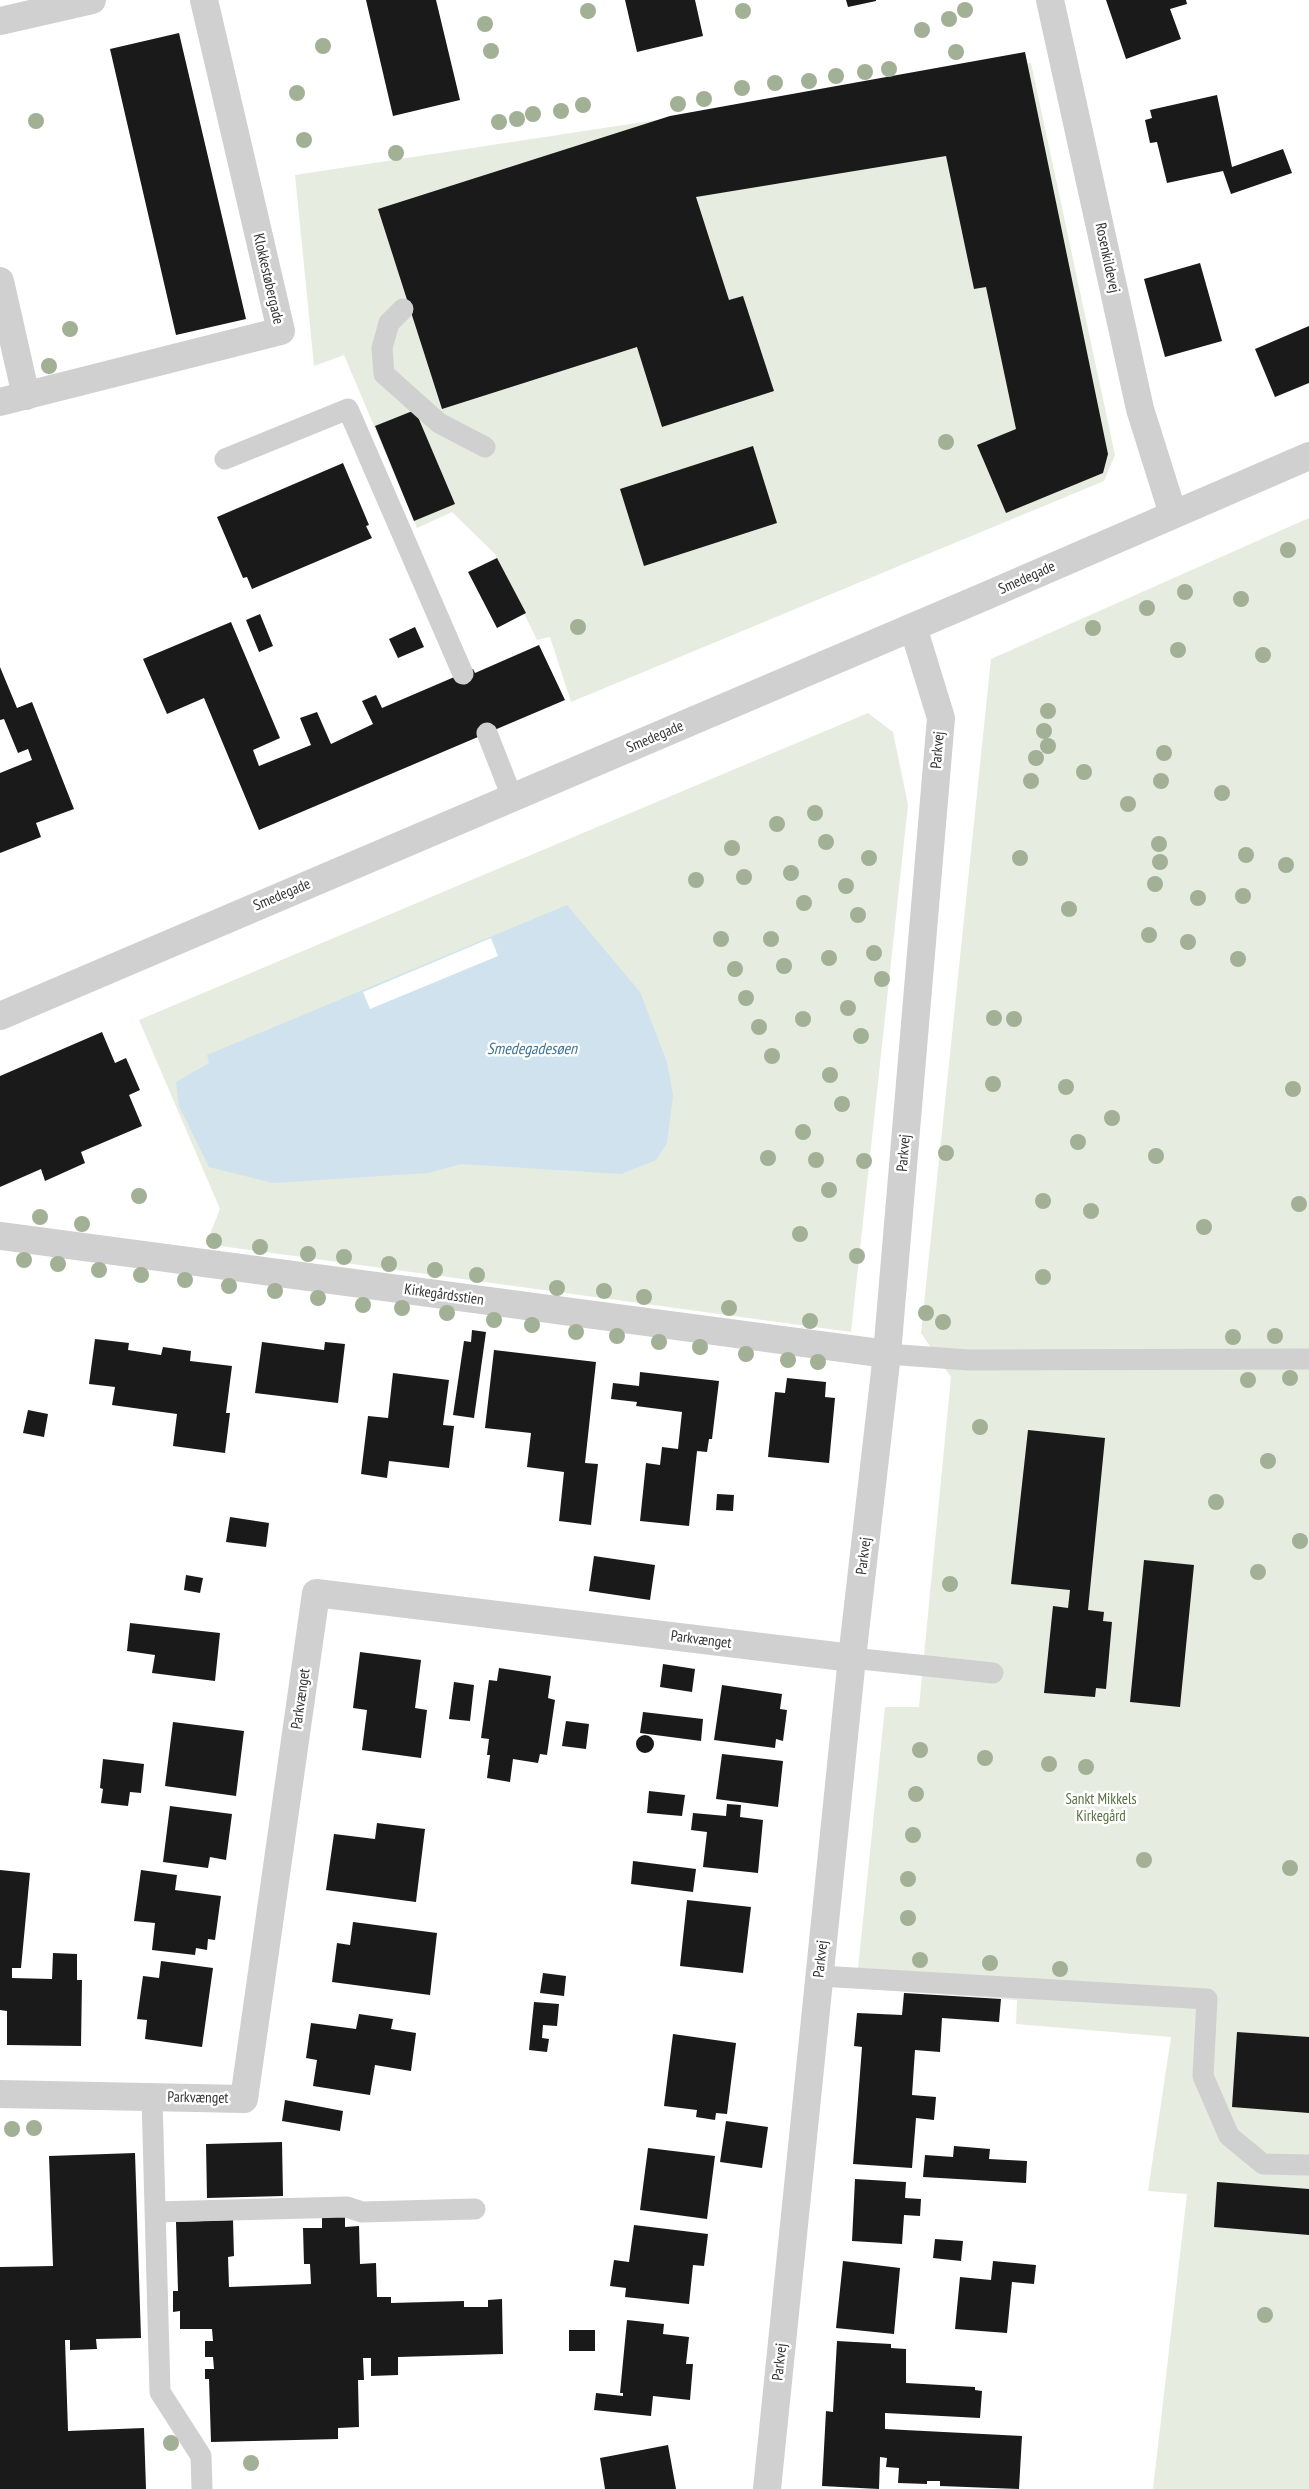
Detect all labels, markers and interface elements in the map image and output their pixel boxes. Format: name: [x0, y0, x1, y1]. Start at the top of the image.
street label: Rosenkildevej: [1091, 221, 1123, 295]
street label: Klokkestøbergade: [249, 232, 287, 326]
street label: Smedegade: [996, 558, 1058, 598]
street label: Smedegade: [624, 717, 686, 757]
street label: Parkvej: [927, 731, 949, 769]
street label: Smedegade: [251, 875, 313, 915]
water label: Smedegadesøen: [487, 1039, 577, 1059]
street label: Parkvej: [893, 1134, 915, 1172]
street label: Kirkegårdsstien: [403, 1281, 485, 1309]
street label: Parkvej: [853, 1536, 875, 1576]
street label: Parkvænget: [670, 1627, 732, 1653]
street label: Parkvænget: [288, 1667, 314, 1731]
park label: Sankt Mikkels Kirkegård: [1065, 1791, 1137, 1826]
street label: Parkvej: [810, 1939, 832, 1979]
street label: Parkvænget: [167, 2088, 229, 2108]
street label: Parkvej: [769, 2342, 791, 2382]

